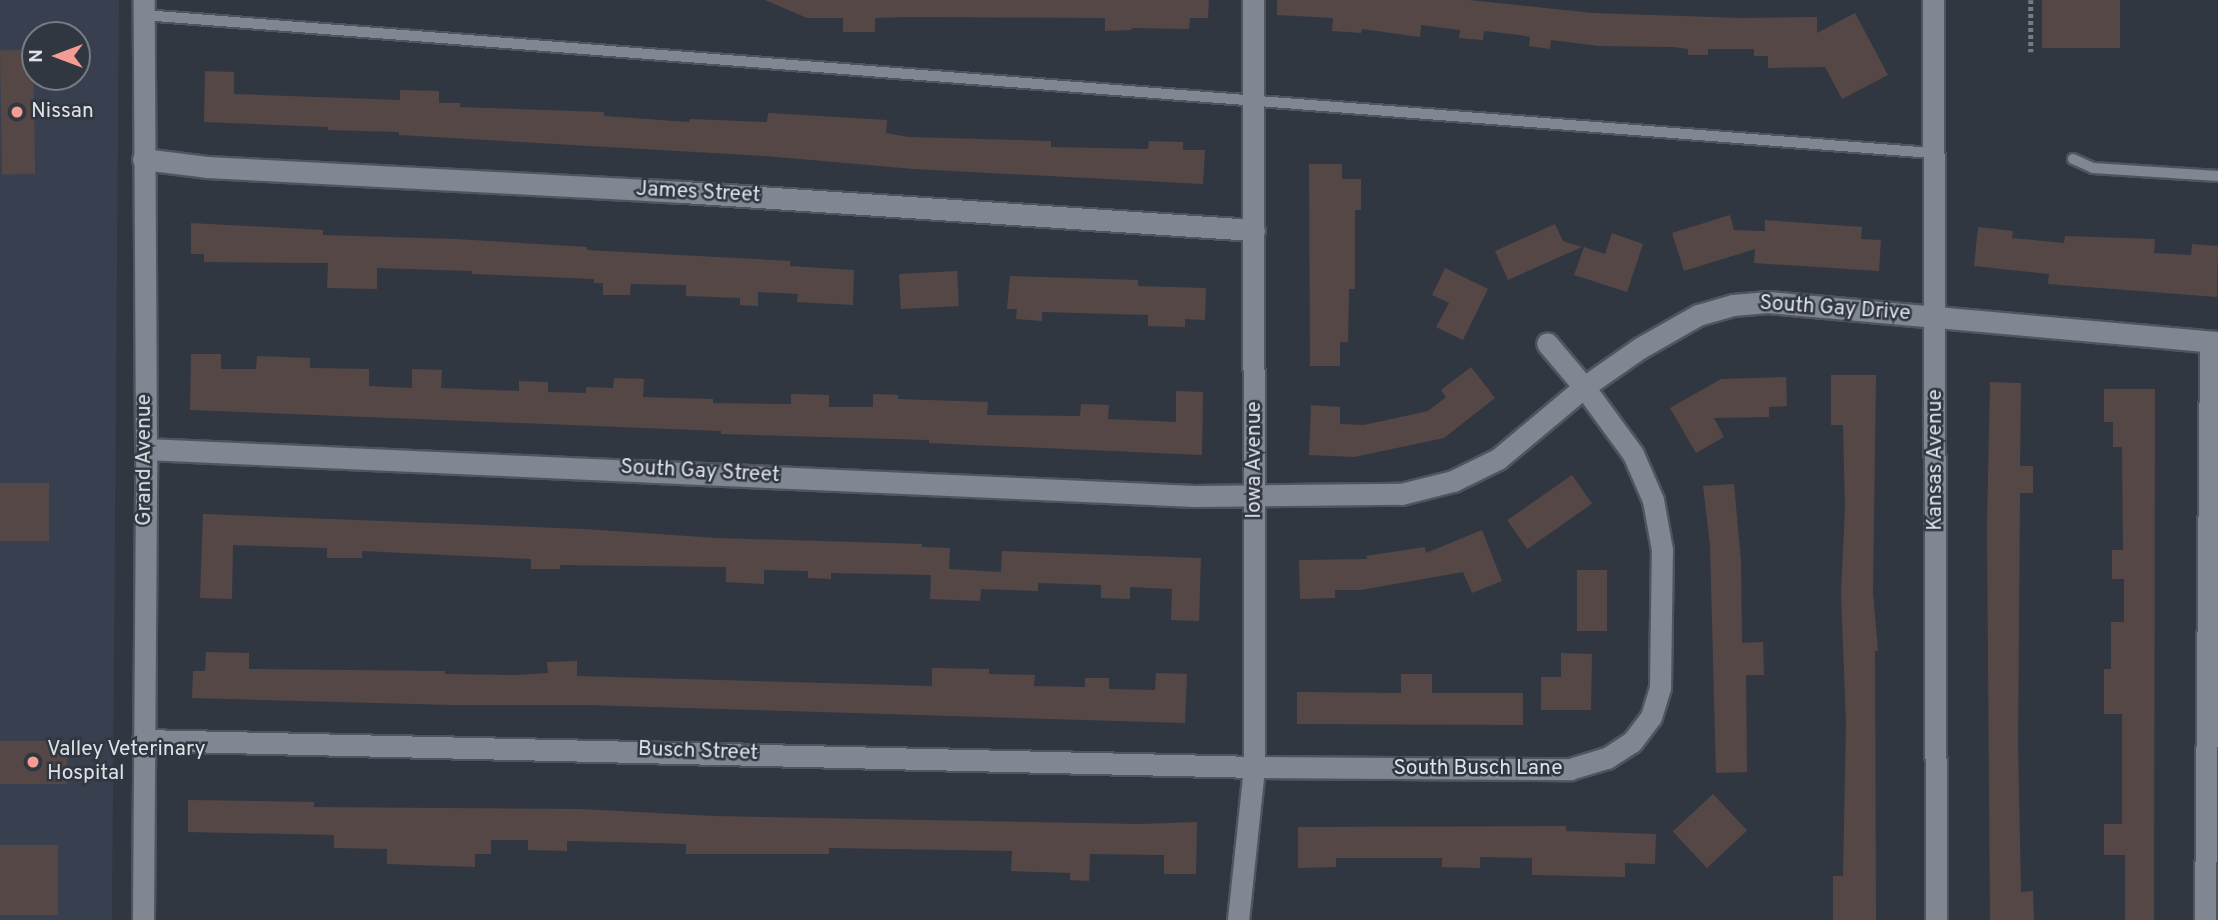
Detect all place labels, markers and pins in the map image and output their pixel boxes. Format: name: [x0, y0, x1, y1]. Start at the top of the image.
place label: Nissan: [31, 99, 94, 125]
marker: Nissan: [9, 104, 25, 120]
place label: Valley Veterinary Hospital: [47, 737, 206, 787]
marker: Valley Veterinary Hospital: [25, 754, 41, 770]

